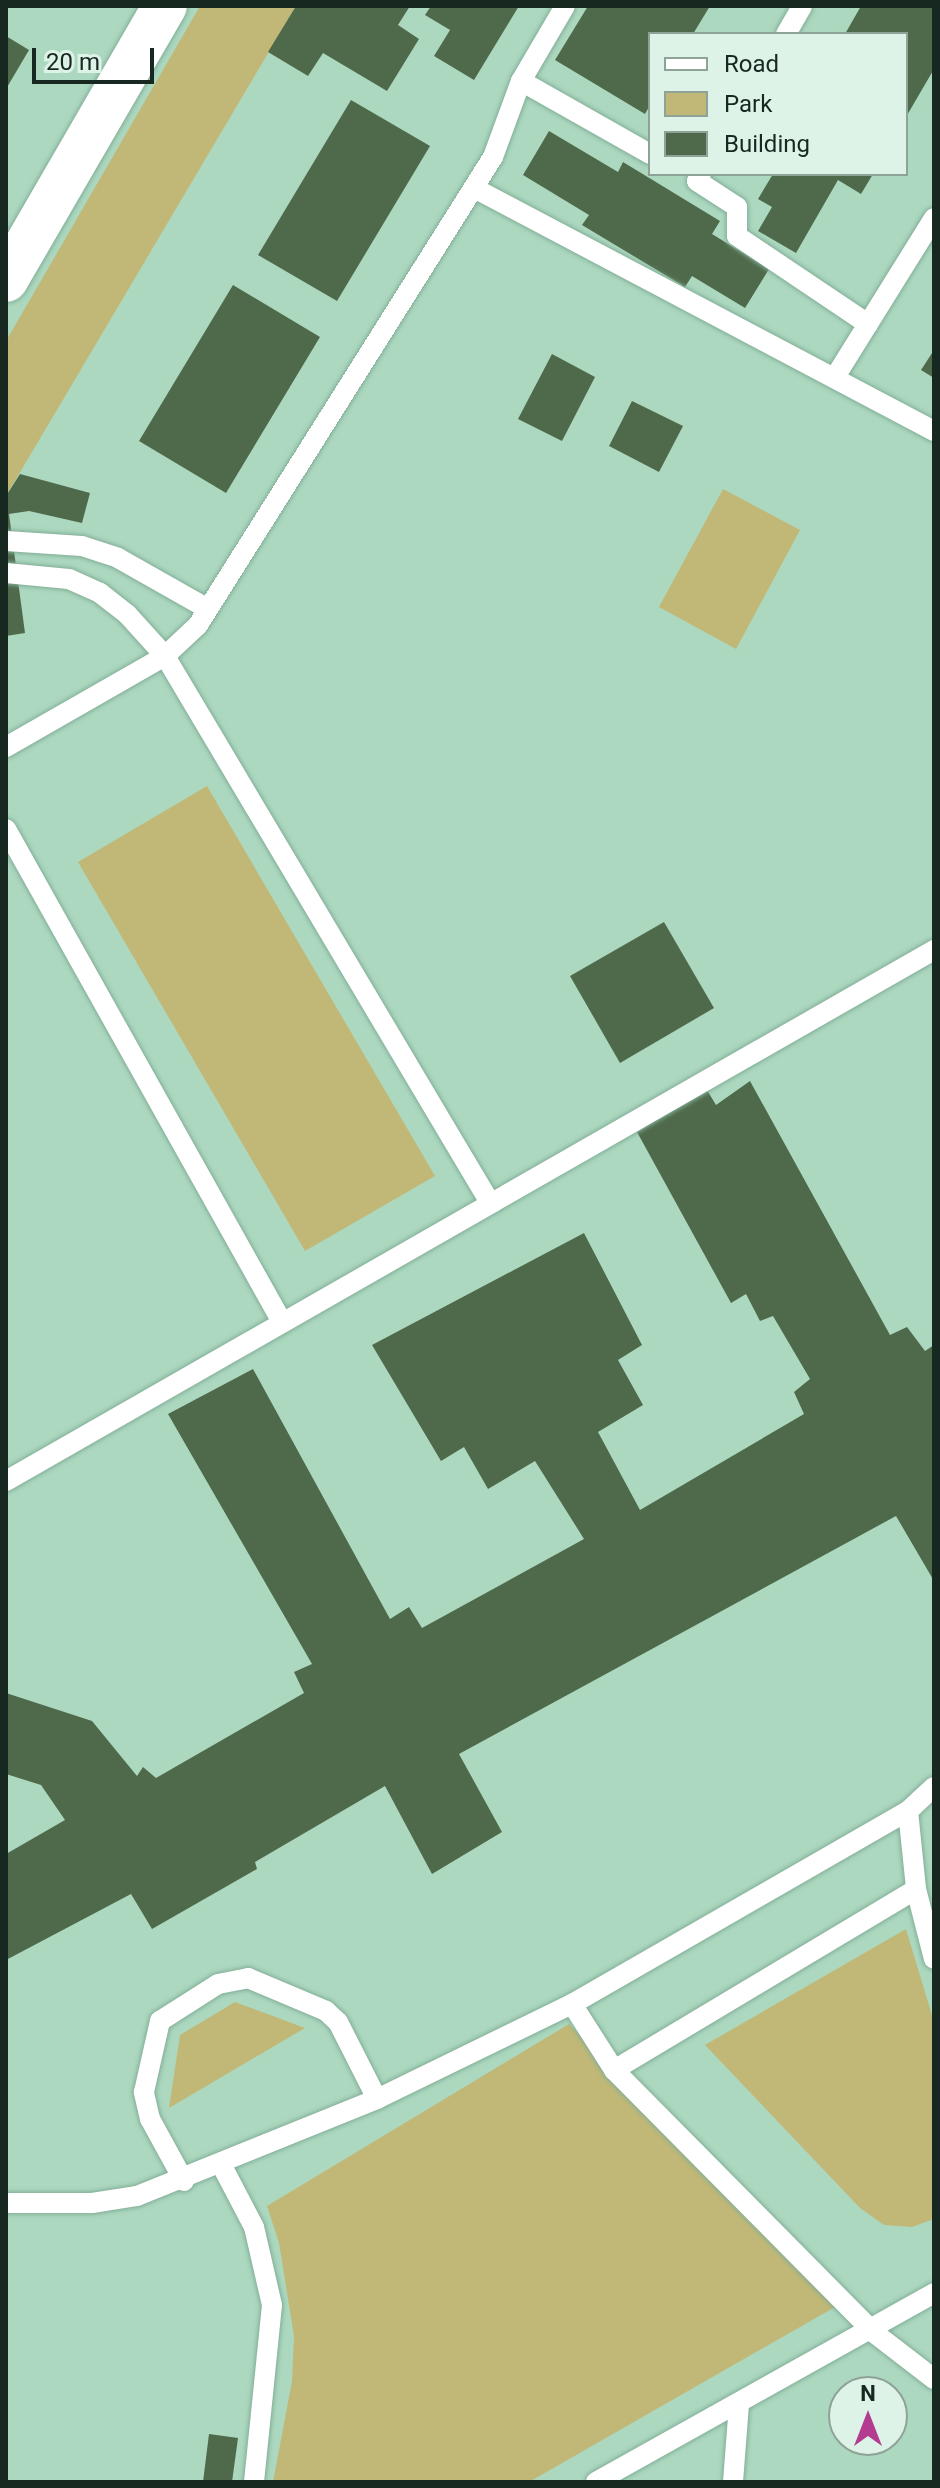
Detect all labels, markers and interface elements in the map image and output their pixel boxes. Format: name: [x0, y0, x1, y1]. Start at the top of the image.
scale bar: [36, 32, 158, 82]
legend: [648, 32, 908, 176]
text: 20 m: [46, 48, 100, 76]
text: Road: [724, 50, 779, 78]
text: Park: [724, 90, 772, 118]
text: Building: [724, 130, 810, 158]
north arrow: [828, 2376, 908, 2456]
text: N: [860, 2381, 876, 2406]

